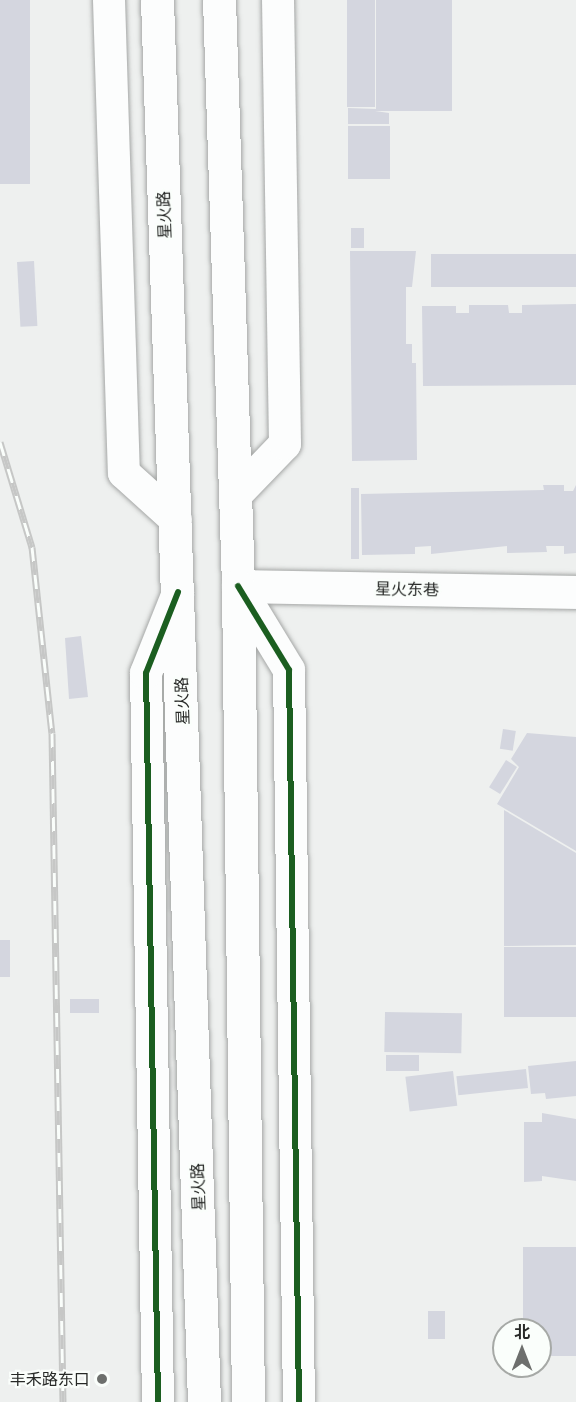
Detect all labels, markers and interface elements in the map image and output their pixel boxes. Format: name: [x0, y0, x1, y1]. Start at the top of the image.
street label: 星火路: [154, 191, 174, 239]
street label: 星火东巷: [375, 579, 439, 599]
street label: 星火路: [172, 677, 192, 725]
street label: 星火路: [188, 1163, 208, 1211]
north arrow: [492, 1318, 552, 1378]
text: 北: [514, 1323, 530, 1341]
place label: 丰禾路东口: [10, 1369, 90, 1389]
marker: 丰禾路东口: [95, 1372, 109, 1386]

